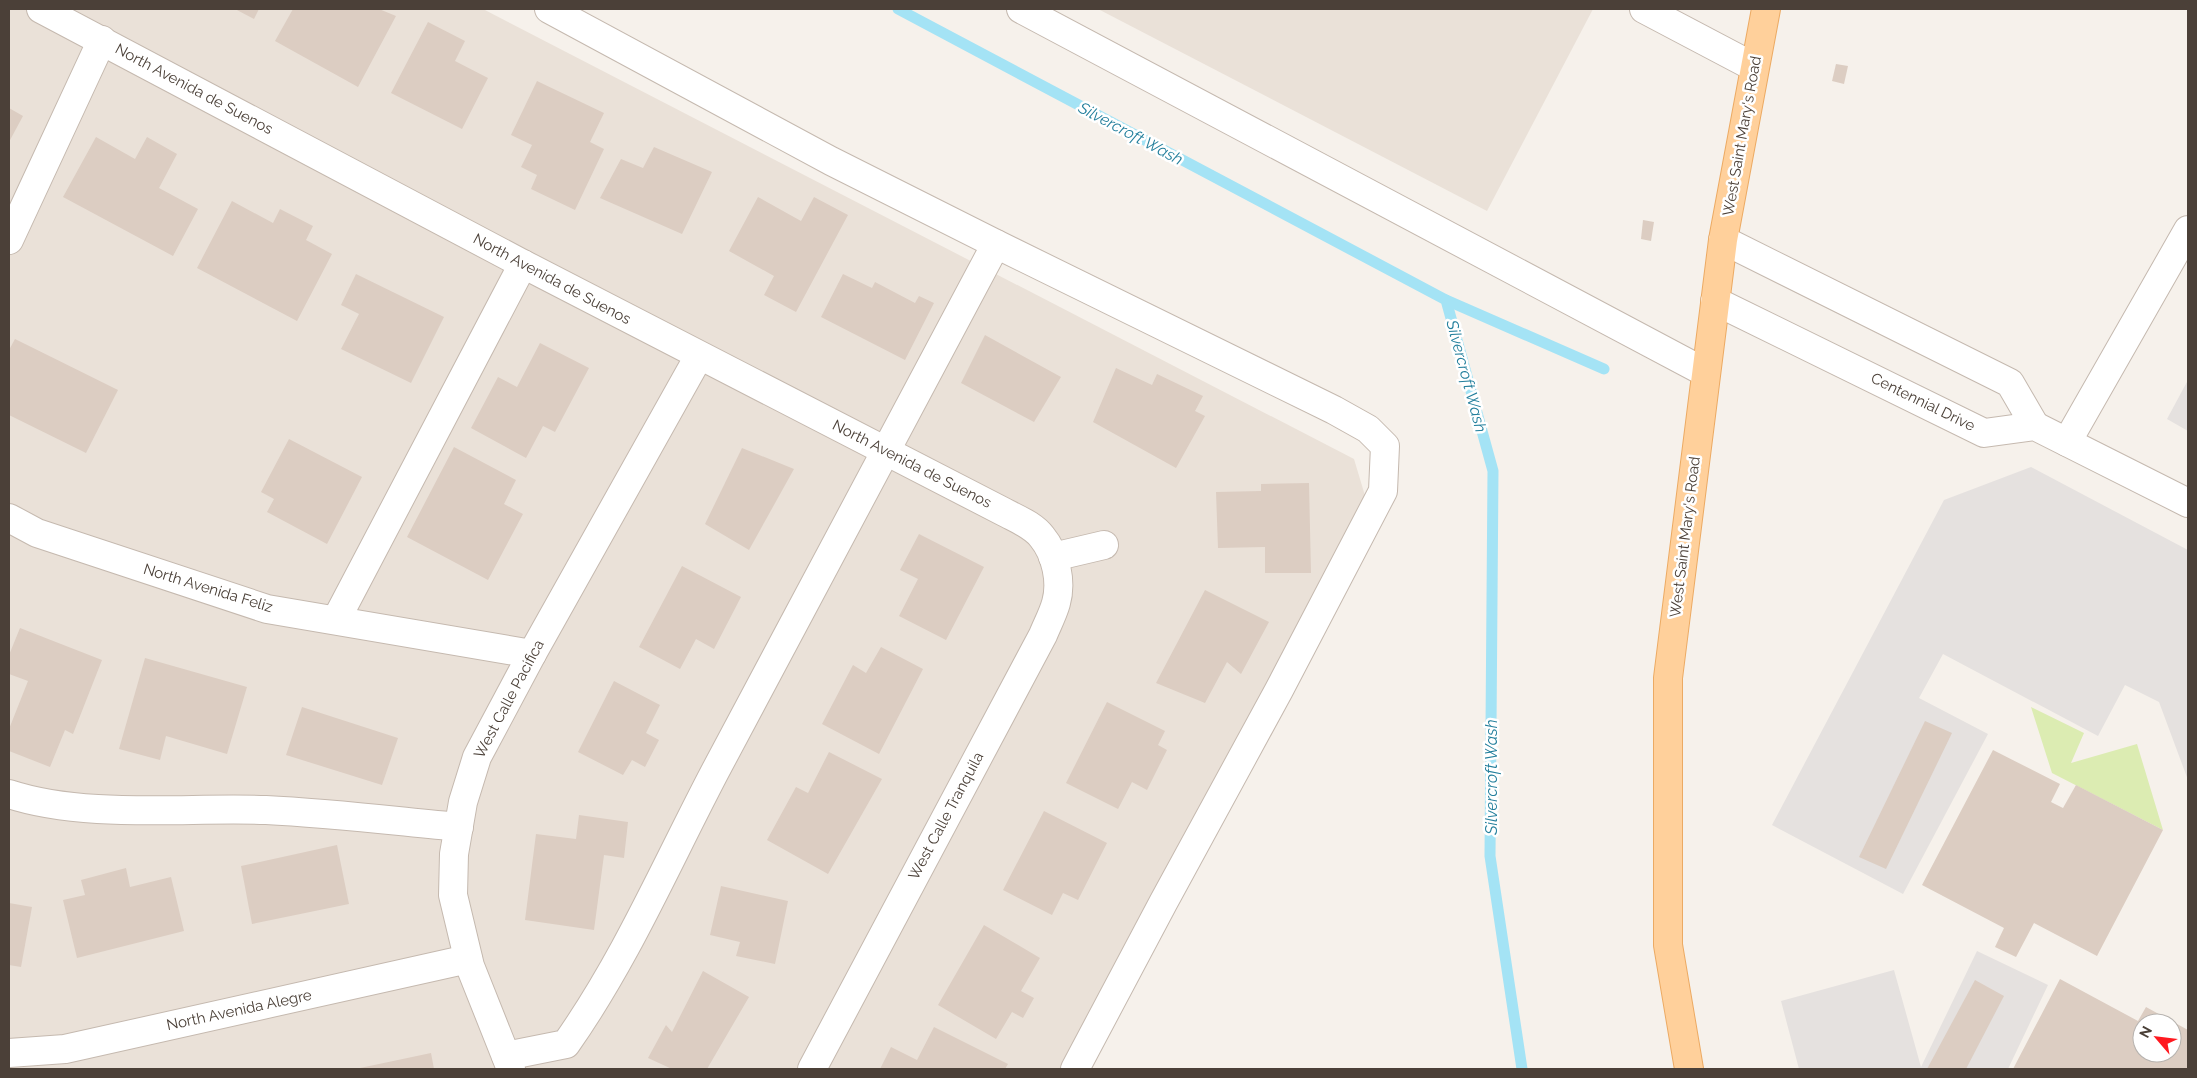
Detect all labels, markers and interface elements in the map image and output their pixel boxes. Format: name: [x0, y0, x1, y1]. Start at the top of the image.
street label: North Avenida de Suenos: [112, 40, 276, 138]
street label: West Saint Mary's Road: [1719, 55, 1765, 217]
water label: Silvercroft Wash: [1074, 97, 1186, 169]
street label: North Avenida de Suenos: [470, 230, 634, 328]
water label: Silvercroft Wash: [1442, 317, 1491, 434]
street label: Centennial Drive: [1868, 369, 1978, 435]
street label: North Avenida de Suenos: [830, 416, 994, 512]
street label: West Saint Mary's Road: [1666, 455, 1704, 619]
street label: North Avenida Feliz: [141, 560, 275, 616]
street label: West Calle Pacifica: [470, 637, 548, 761]
water label: Silvercroft Wash: [1482, 719, 1501, 836]
street label: West Calle Tranquila: [905, 749, 987, 883]
street label: North Avenida Alegre: [165, 986, 313, 1034]
north arrow: [2132, 1013, 2182, 1063]
text: N: [2136, 1023, 2155, 1040]

